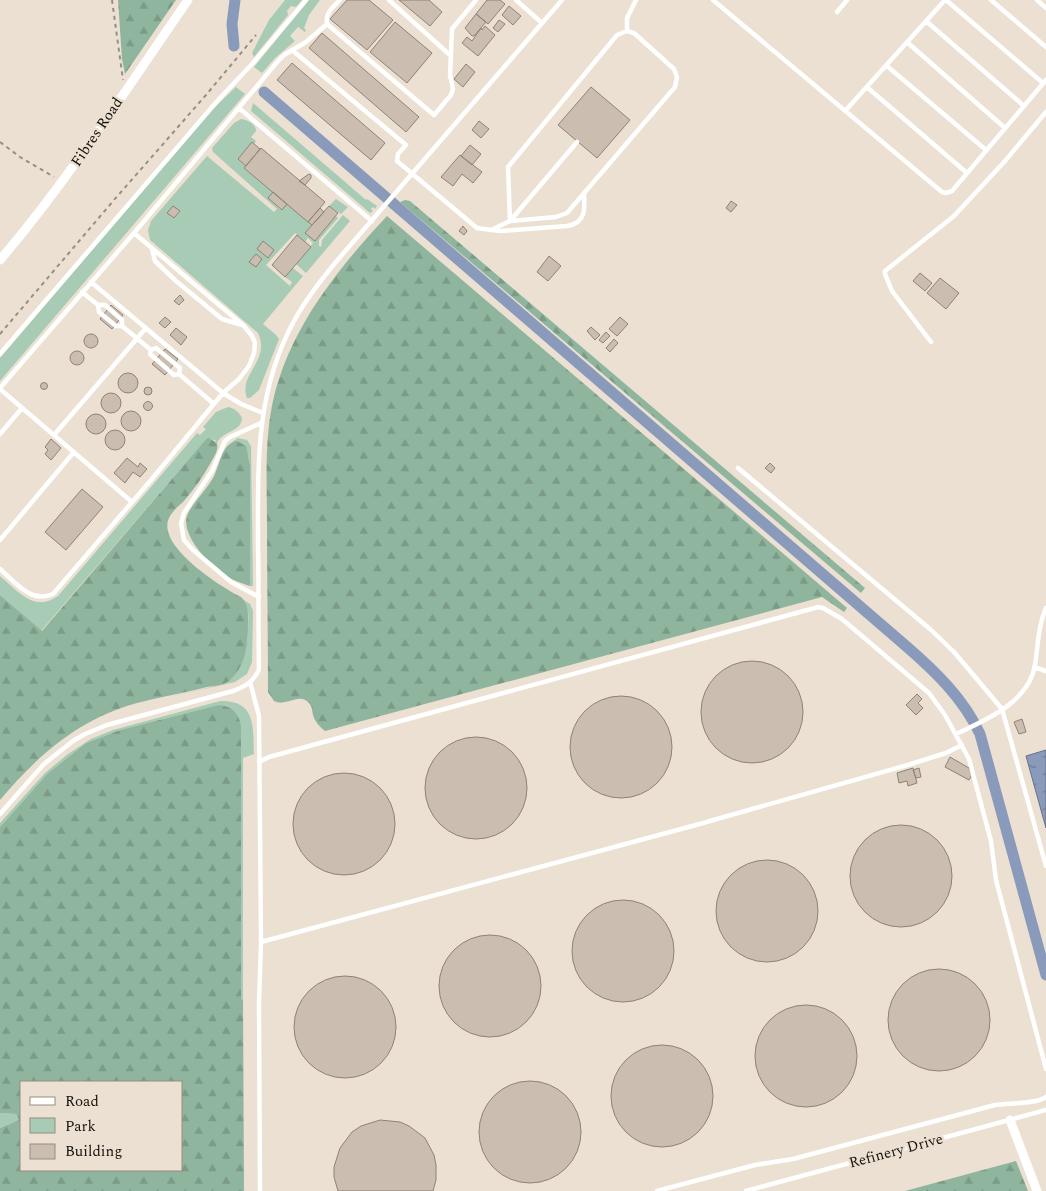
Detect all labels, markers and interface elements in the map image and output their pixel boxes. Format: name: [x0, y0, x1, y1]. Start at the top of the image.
street label: Fibres Road: [65, 93, 129, 171]
legend: [20, 1081, 182, 1171]
text: Road: [65, 1090, 99, 1113]
text: Park: [65, 1115, 96, 1138]
street label: Refinery Drive: [846, 1127, 946, 1175]
text: Building: [65, 1140, 122, 1163]

